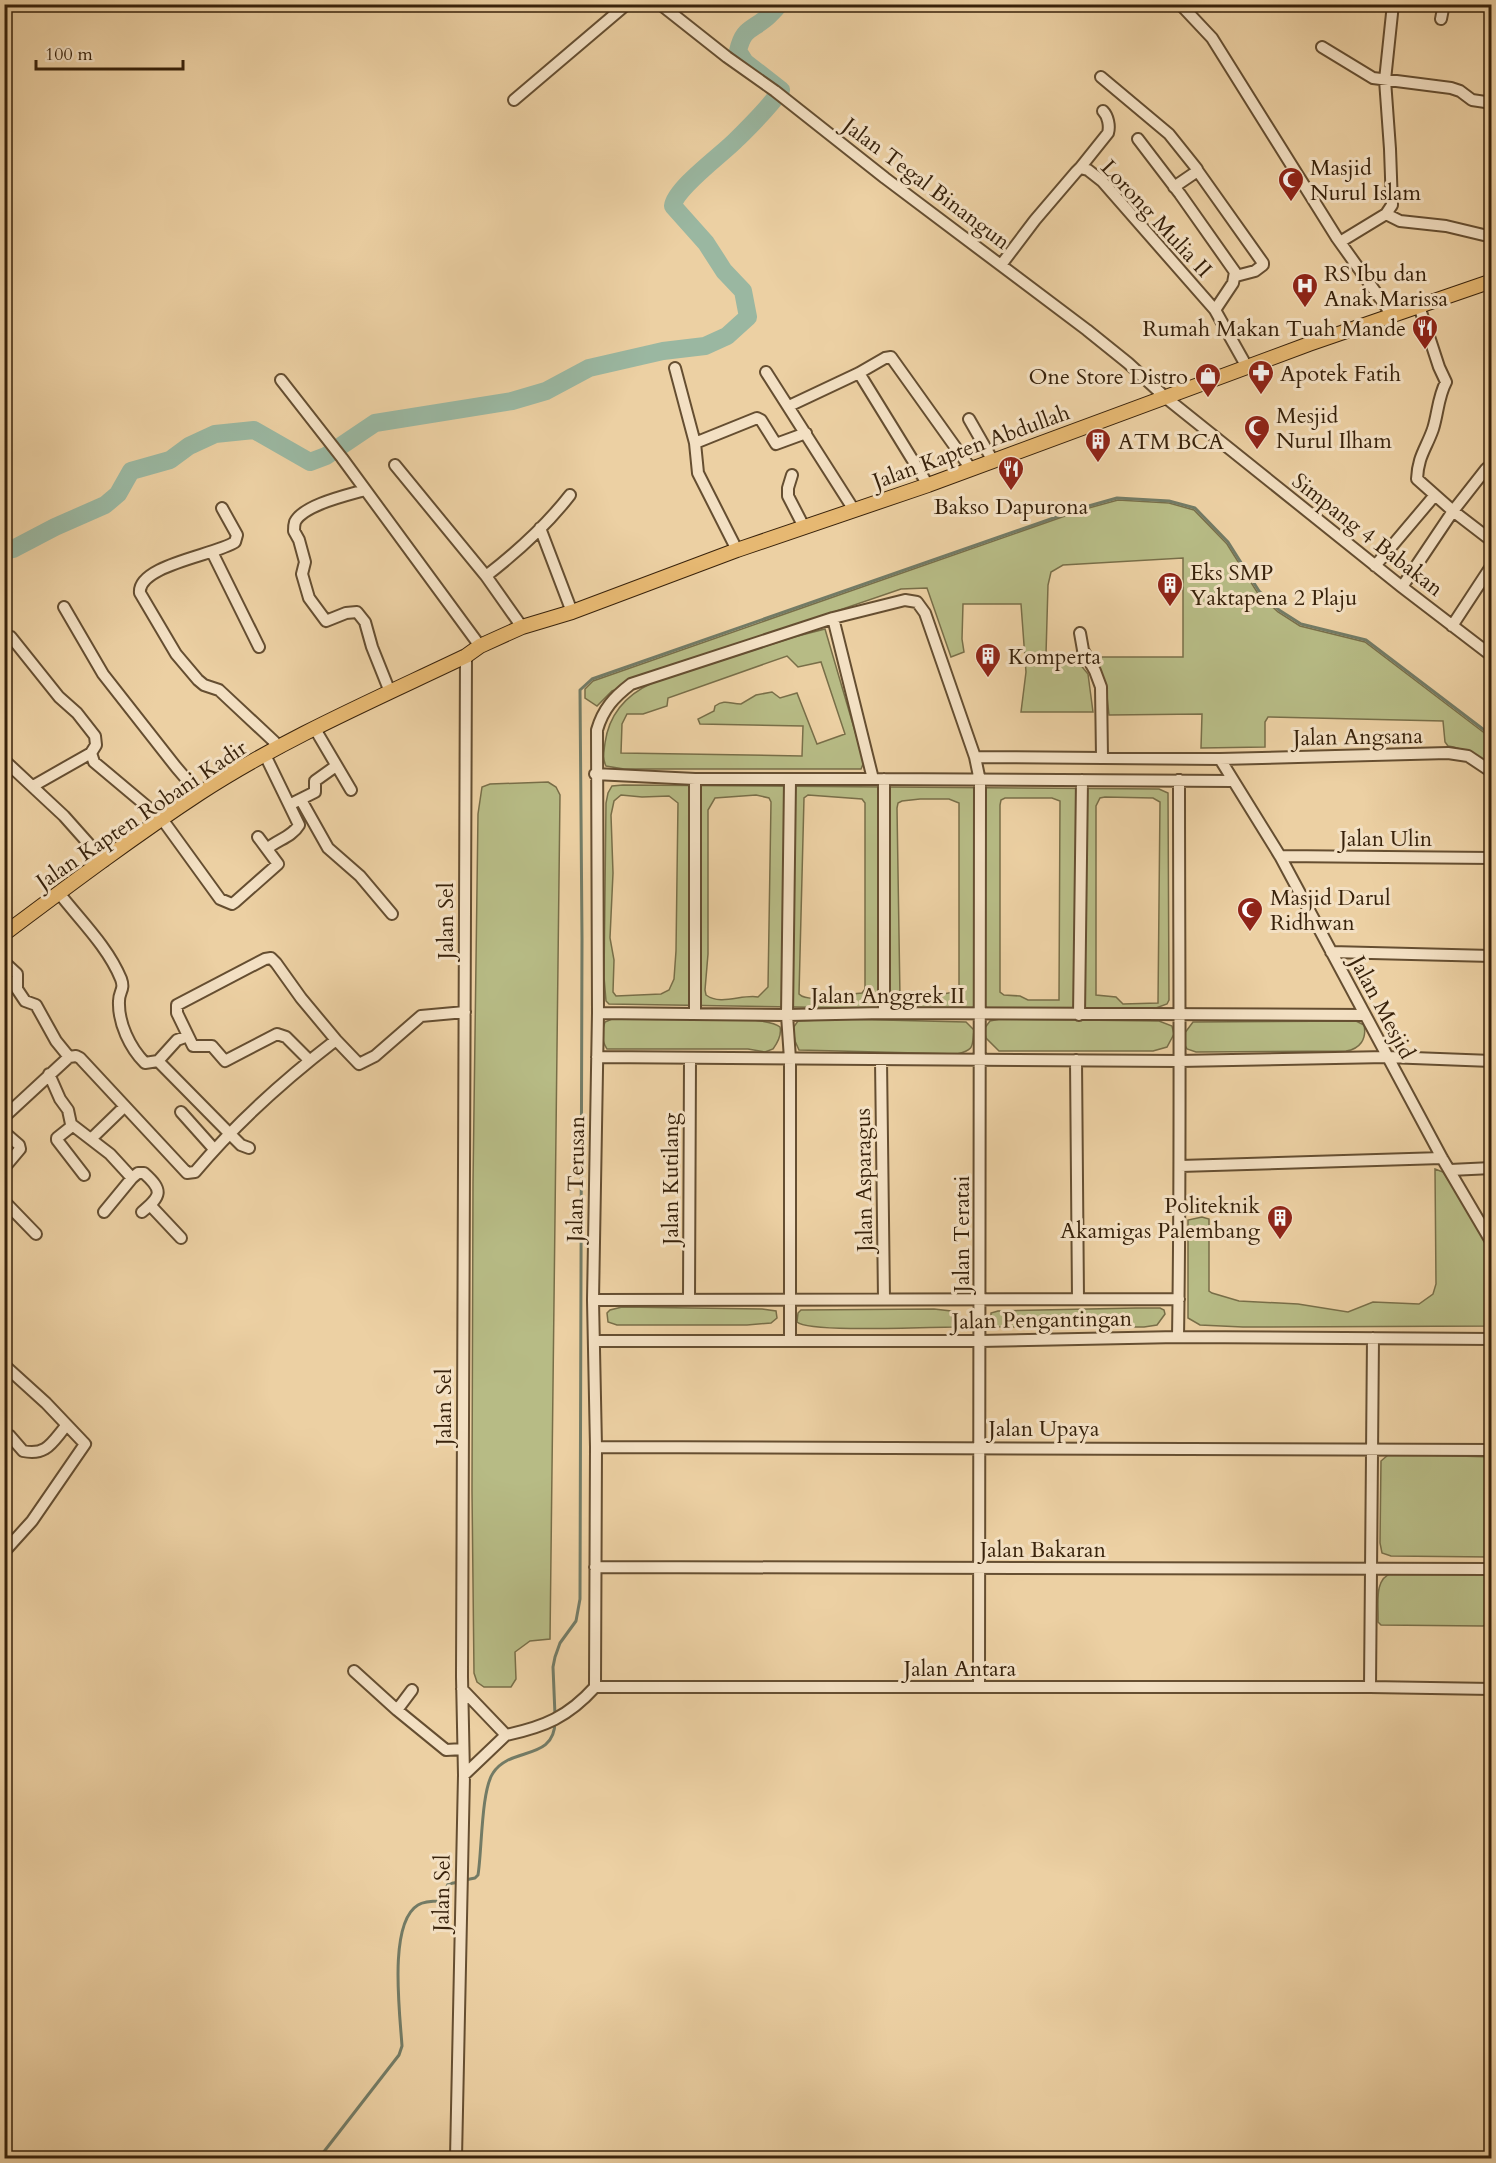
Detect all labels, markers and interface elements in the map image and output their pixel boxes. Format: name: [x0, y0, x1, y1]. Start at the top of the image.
scale bar: [36, 33, 183, 71]
text: 100 m: [45, 42, 93, 67]
street label: Jalan Tegal Binangun: [834, 109, 1017, 257]
street label: Lorong Mulia II: [1094, 153, 1219, 284]
place label: Masjid Nurul Islam: [1310, 153, 1421, 208]
mosque icon: Masjid Nurul Islam: [1276, 165, 1306, 203]
place label: RS Ibu dan Anak Marissa: [1324, 259, 1449, 314]
hospital icon: RS Ibu dan Anak Marissa: [1290, 271, 1320, 309]
restaurant icon: Rumah Makan Tuah Mande: [1410, 313, 1440, 351]
place label: Rumah Makan Tuah Mande: [1143, 314, 1406, 344]
pharmacy icon: Apotek Fatih: [1246, 358, 1276, 396]
place label: Apotek Fatih: [1280, 359, 1401, 389]
shop icon: One Store Distro: [1193, 361, 1223, 399]
place label: One Store Distro: [1029, 362, 1188, 392]
street label: Jalan Kapten Abdullah: [866, 397, 1074, 498]
place label: Mesjid Nurul Ilham: [1276, 401, 1392, 456]
mosque icon: Mesjid Nurul Ilham: [1242, 413, 1272, 451]
building icon: ATM BCA: [1083, 426, 1113, 464]
place label: ATM BCA: [1118, 427, 1224, 457]
restaurant icon: Bakso Dapurona: [996, 454, 1026, 492]
street label: Simpang 4 Babakan: [1285, 466, 1450, 604]
place label: Bakso Dapurona: [934, 492, 1089, 522]
place label: Eks SMP Yaktapena 2 Plaju: [1190, 558, 1357, 613]
building icon: Eks SMP Yaktapena 2 Plaju: [1155, 570, 1185, 608]
building icon: Komperta: [973, 641, 1003, 679]
place label: Komperta: [1008, 642, 1102, 672]
street label: Jalan Angsana: [1290, 721, 1424, 753]
street label: Jalan Kapten Robani Kadir: [28, 732, 254, 898]
street label: Jalan Ulin: [1337, 824, 1433, 854]
street label: Jalan Sel: [431, 882, 461, 963]
place label: Masjid Darul Ridhwan: [1270, 883, 1391, 938]
mosque icon: Masjid Darul Ridhwan: [1235, 895, 1265, 933]
street label: Jalan Mesjid: [1341, 948, 1422, 1064]
street label: Jalan Anggrek II: [808, 981, 965, 1011]
street label: Jalan Asparagus: [848, 1108, 880, 1255]
street label: Jalan Kutilang: [656, 1112, 686, 1248]
street label: Jalan Terusan: [560, 1115, 592, 1245]
street label: Jalan Teratai: [947, 1176, 977, 1295]
place label: Politeknik Akamigas Palembang: [1060, 1191, 1261, 1246]
building icon: Politeknik Akamigas Palembang: [1265, 1203, 1295, 1241]
street label: Jalan Pengantingan: [949, 1303, 1133, 1337]
street label: Jalan Sel: [429, 1368, 459, 1449]
street label: Jalan Upaya: [986, 1414, 1100, 1444]
street label: Jalan Bakaran: [977, 1535, 1107, 1565]
street label: Jalan Antara: [901, 1654, 1017, 1684]
street label: Jalan Sel: [426, 1854, 458, 1935]

